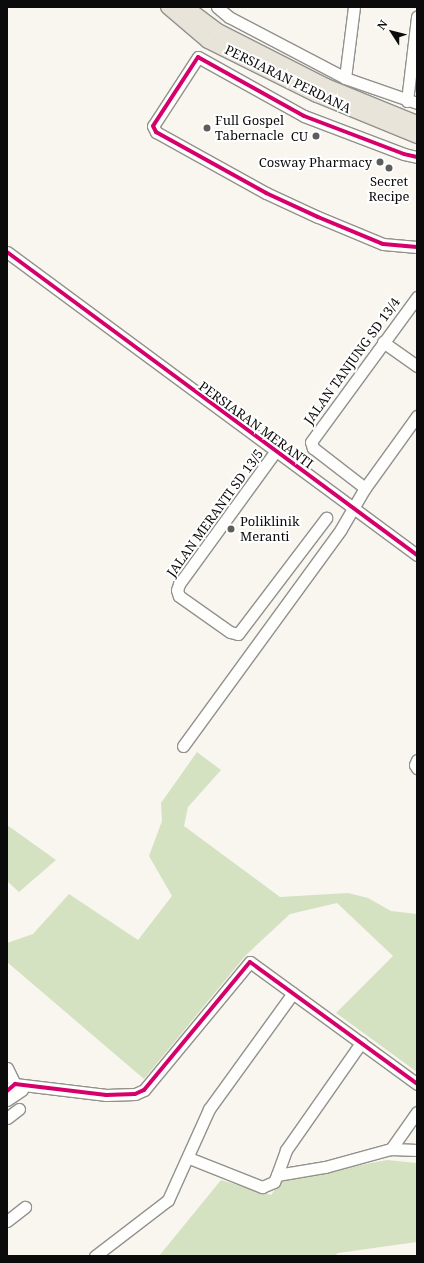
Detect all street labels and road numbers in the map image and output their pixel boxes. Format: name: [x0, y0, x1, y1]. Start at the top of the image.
street label: PERSIARAN PERDANA: [222, 42, 354, 116]
street label: JALAN TANJUNG SD 13/4: [301, 295, 403, 427]
street label: PERSIARAN MERANTI: [196, 378, 316, 472]
street label: JALAN MERANTI SD 13/5: [163, 446, 267, 580]

